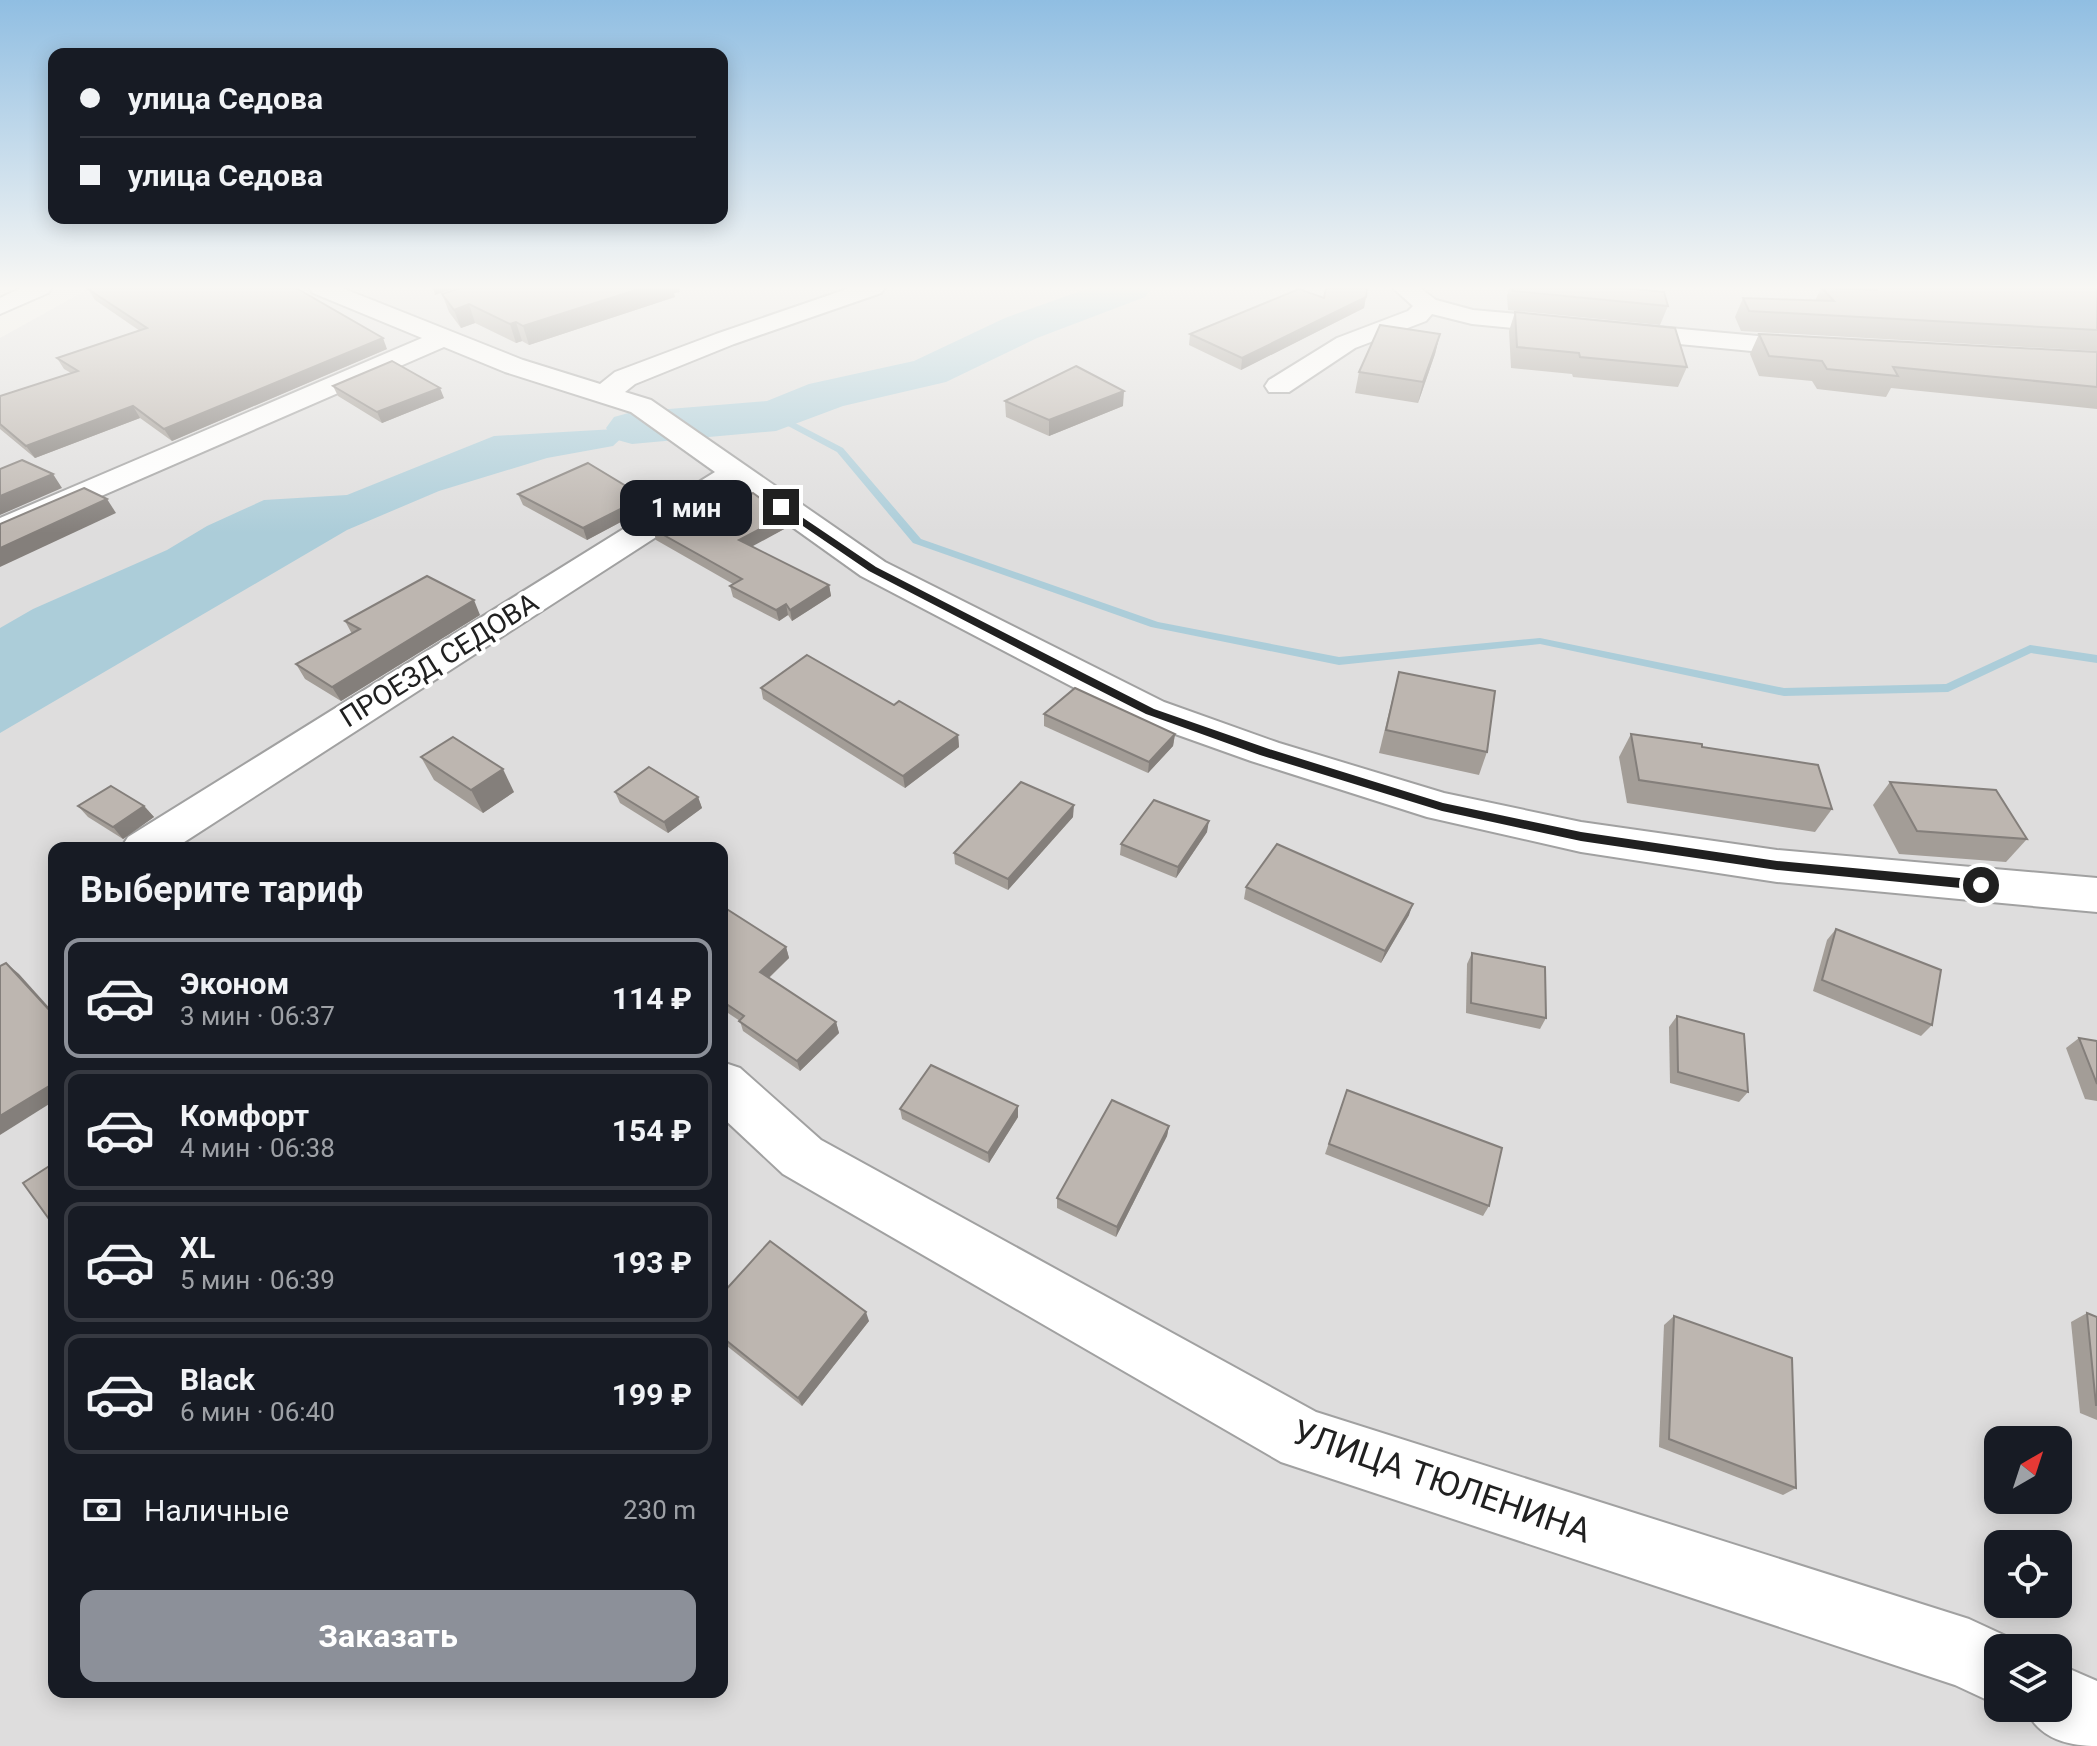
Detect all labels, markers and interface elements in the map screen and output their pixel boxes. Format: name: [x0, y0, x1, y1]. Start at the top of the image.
text: улица Седова: [128, 81, 323, 116]
text: улица Седова: [128, 158, 323, 193]
callout: 1 мин: [621, 479, 753, 535]
route end: [763, 489, 799, 525]
text: 1 мин: [651, 493, 721, 523]
street label: ПРОЕЗД СЕДОВА: [334, 586, 544, 734]
route start: [1963, 867, 1999, 903]
text: Выберите тариф: [80, 869, 363, 911]
icon: car: [84, 962, 156, 1034]
text: Эконом: [180, 966, 289, 1001]
text: 114 ₽: [612, 981, 692, 1016]
text: 3 мин · 06:37: [180, 1001, 335, 1031]
icon: car: [84, 1094, 156, 1166]
text: Комфорт: [180, 1098, 309, 1133]
text: 154 ₽: [612, 1113, 692, 1148]
text: 4 мин · 06:38: [180, 1133, 335, 1163]
icon: car: [84, 1226, 156, 1298]
text: XL: [180, 1230, 215, 1265]
text: 193 ₽: [612, 1245, 692, 1280]
text: 5 мин · 06:39: [180, 1265, 335, 1295]
icon: car: [84, 1358, 156, 1430]
text: Black: [180, 1362, 255, 1397]
text: 199 ₽: [612, 1377, 692, 1412]
text: 6 мин · 06:40: [180, 1397, 335, 1427]
street label: УЛИЦА ТЮЛЕНИНА: [1288, 1411, 1596, 1551]
north arrow: [1984, 1426, 2072, 1514]
map controls: [1984, 1426, 2072, 1722]
icon: cash: [80, 1488, 124, 1532]
text: Наличные: [144, 1493, 289, 1528]
text: 230 m: [623, 1495, 696, 1525]
button: locate: [1984, 1530, 2072, 1618]
button: Заказать: [80, 1590, 696, 1682]
button: layers: [1984, 1634, 2072, 1722]

